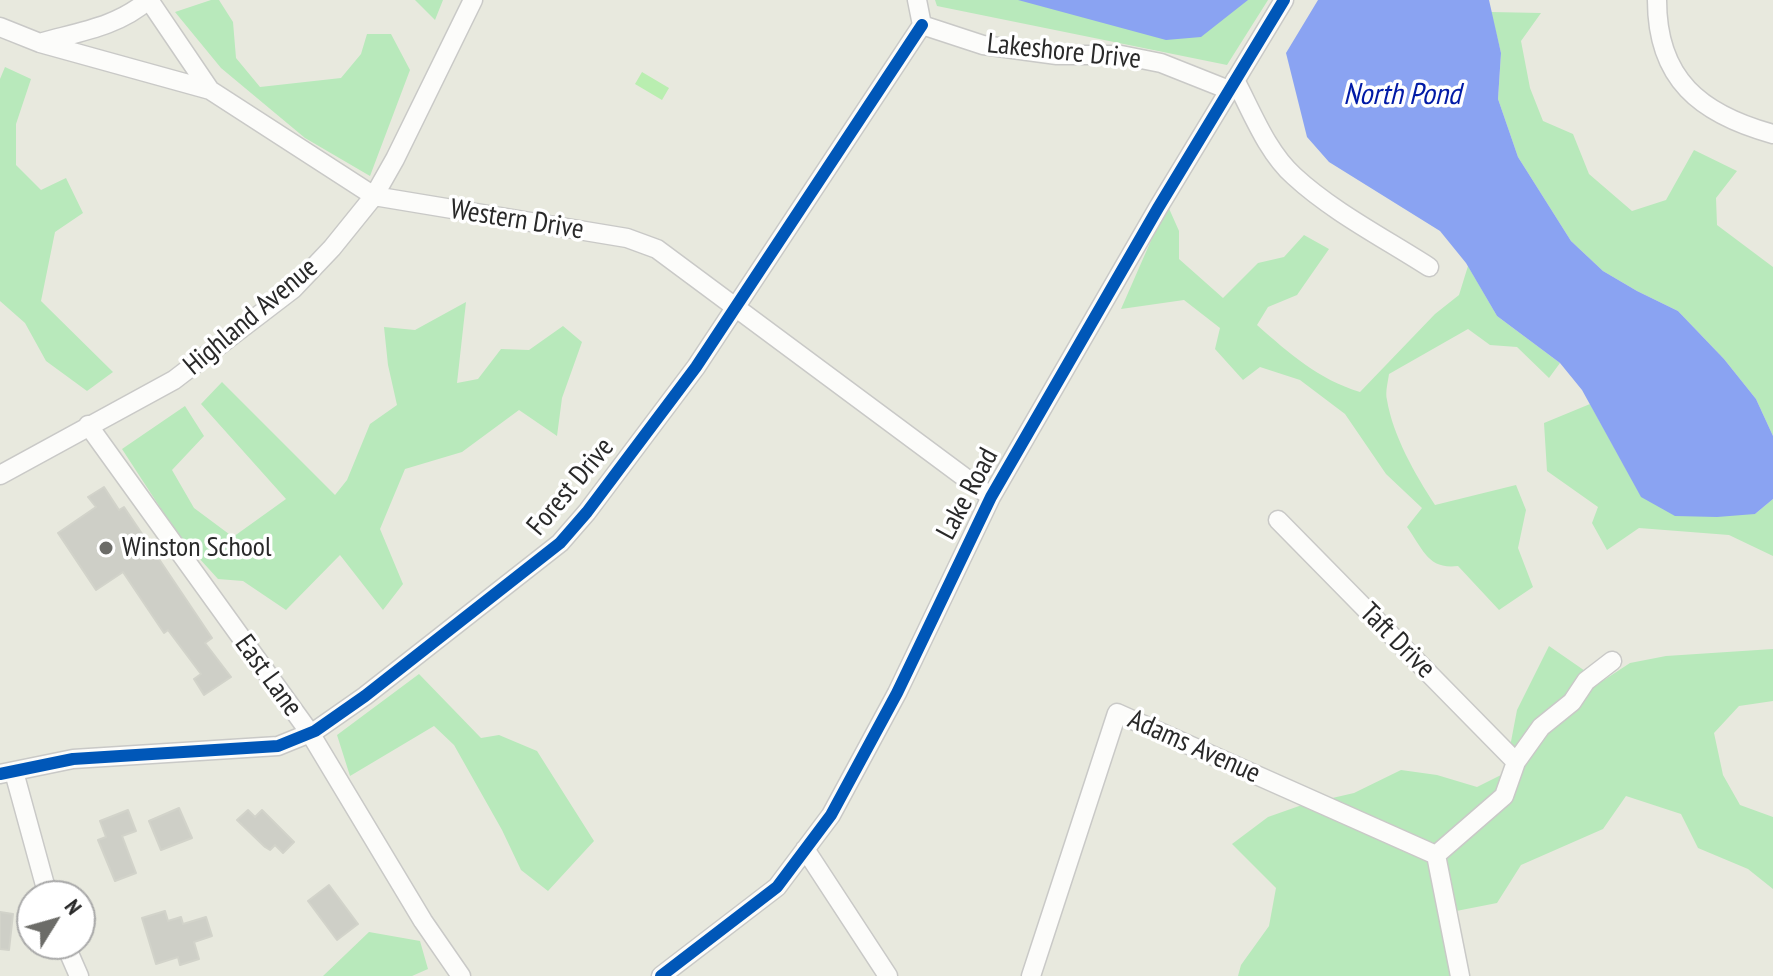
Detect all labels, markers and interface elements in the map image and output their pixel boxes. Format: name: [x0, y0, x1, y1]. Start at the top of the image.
street label: Lakeshore Drive: [985, 27, 1143, 77]
water label: North Pond: [1343, 77, 1461, 113]
street label: Western Drive: [448, 193, 586, 247]
street label: Highland Avenue: [177, 251, 325, 383]
street label: Forest Drive: [521, 431, 621, 543]
street label: Lake Road: [930, 443, 1006, 545]
place label: Winston School: [122, 531, 271, 565]
marker: Winston School: [97, 539, 115, 557]
street label: Taft Drive: [1352, 596, 1442, 686]
street label: East Lane: [227, 629, 309, 723]
street label: Adams Avenue: [1123, 703, 1265, 791]
north arrow: [16, 880, 96, 960]
text: N: [59, 894, 88, 920]

